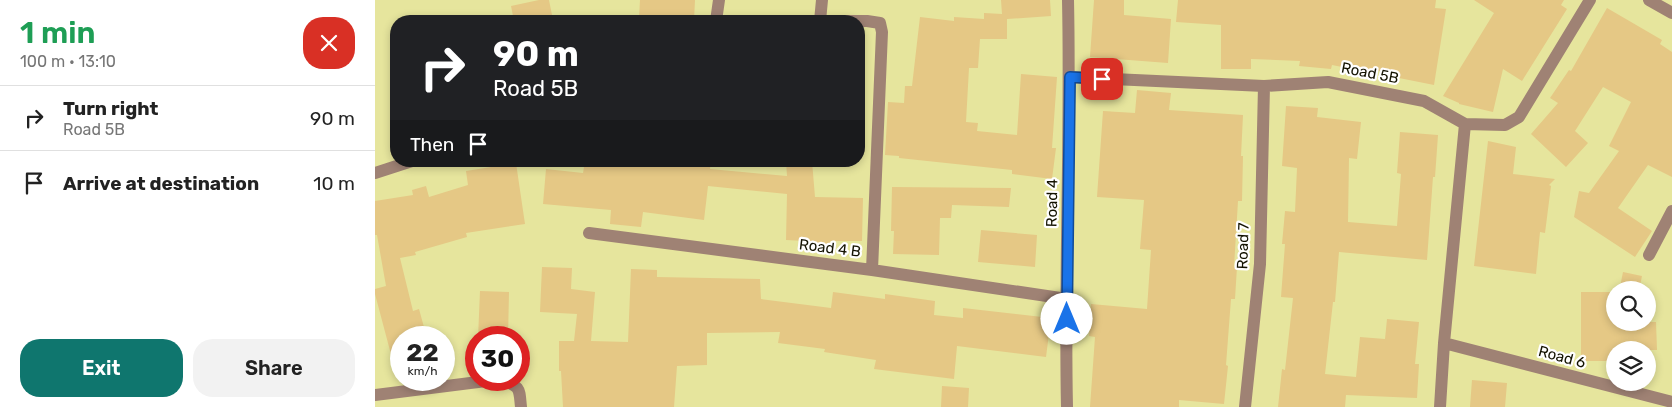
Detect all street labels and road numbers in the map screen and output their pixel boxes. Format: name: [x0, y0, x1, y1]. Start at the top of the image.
street label: Road 5B: [1340, 59, 1400, 87]
street label: Road 4: [1043, 179, 1061, 227]
street label: Road 7: [1233, 222, 1253, 270]
street label: Road 4 B: [798, 235, 862, 261]
street label: Road 6: [1536, 342, 1588, 372]

